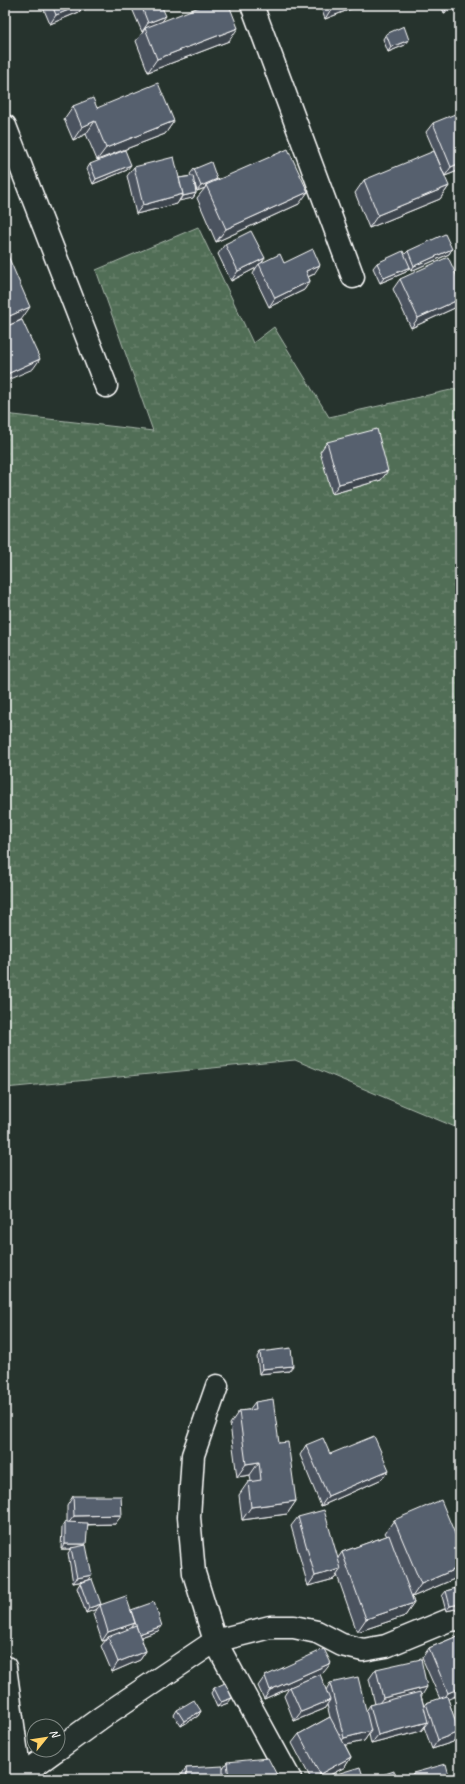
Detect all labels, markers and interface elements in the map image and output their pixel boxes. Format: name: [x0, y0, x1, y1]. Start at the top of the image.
north arrow: [26, 1718, 66, 1758]
text: N: [47, 1727, 64, 1741]

